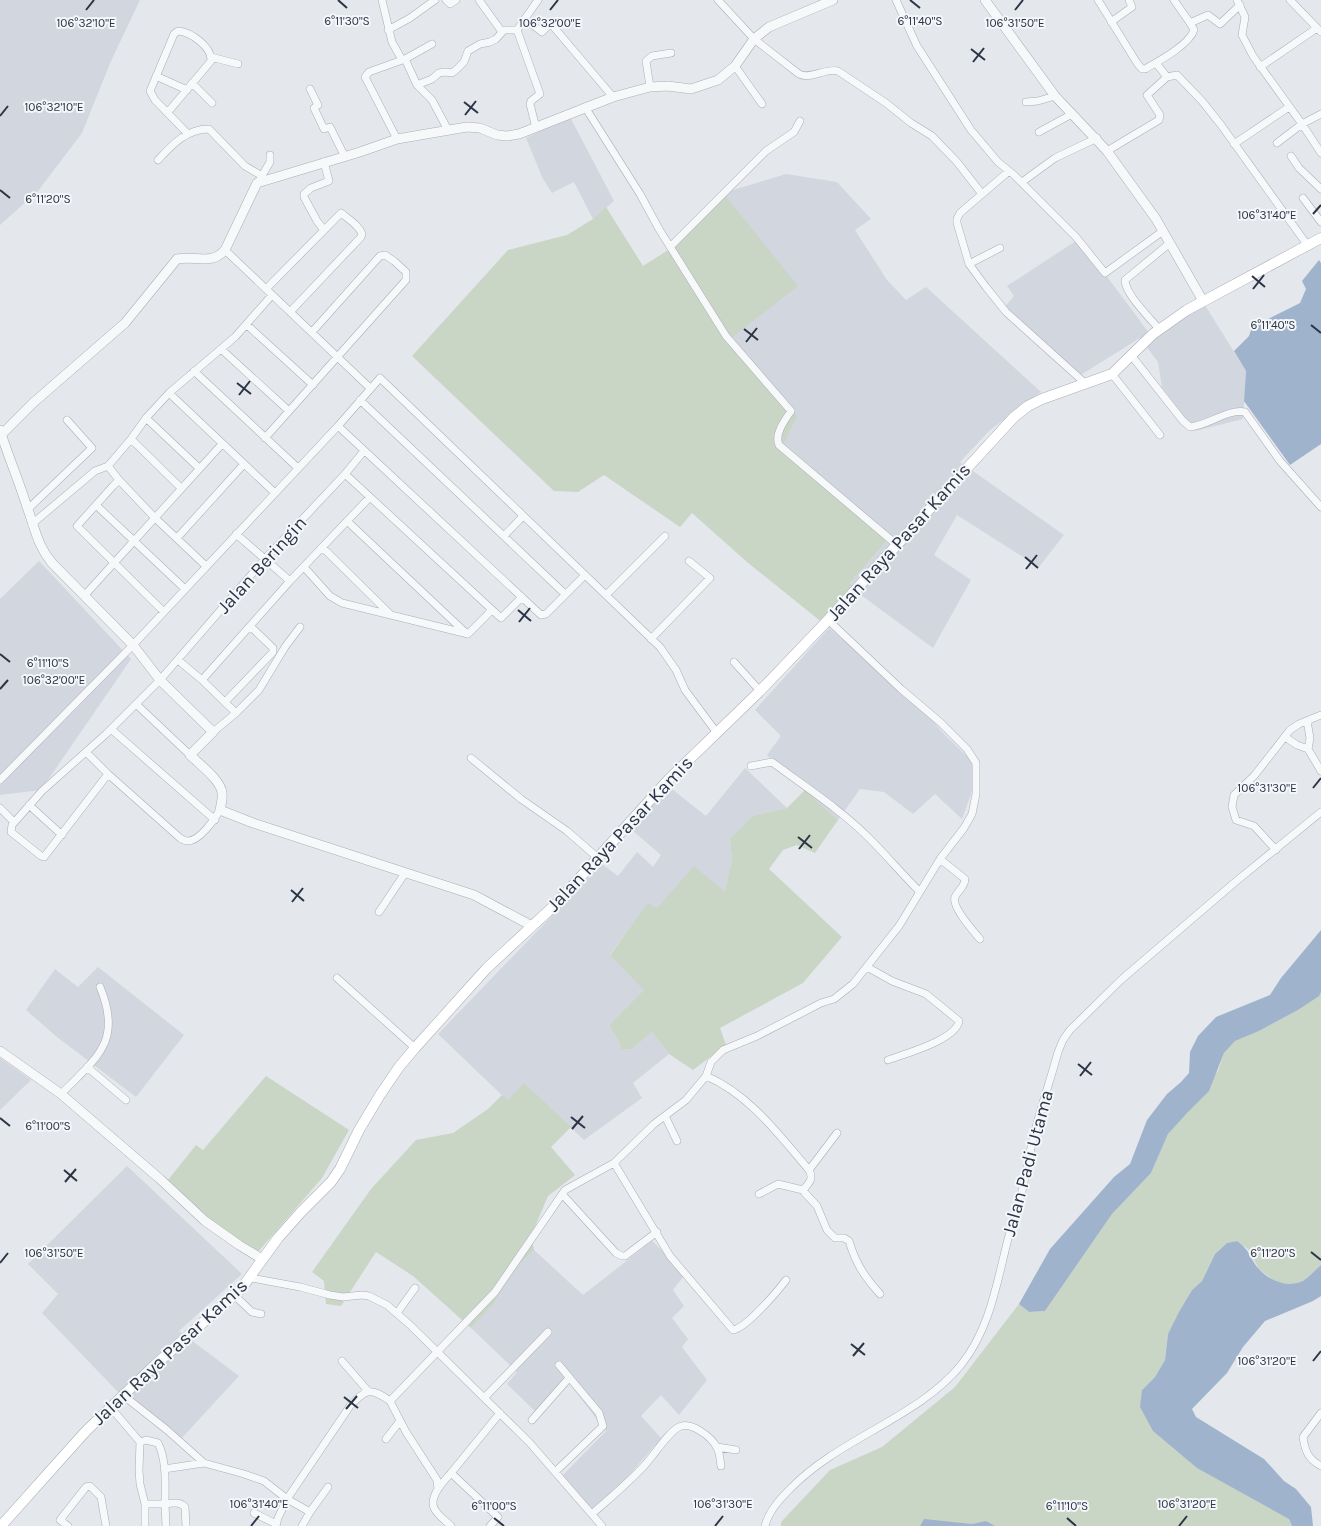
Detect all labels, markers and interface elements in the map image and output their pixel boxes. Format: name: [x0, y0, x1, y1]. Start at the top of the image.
text: 6°11'30"S: [324, 14, 370, 28]
text: 6°11'40"S: [897, 14, 943, 28]
text: 106°32'10"E: [56, 16, 116, 30]
text: 106°32'00"E: [519, 16, 581, 30]
text: 106°31'50"E: [985, 16, 1045, 30]
text: 106°32'10"E: [24, 100, 84, 114]
text: 6°11'20"S: [25, 192, 71, 206]
text: 106°31'40"E: [1238, 208, 1296, 222]
text: 6°11'40"S: [1250, 318, 1296, 332]
street label: Jalan Raya Pasar Kamis: [823, 459, 975, 625]
street label: Jalan Beringin: [213, 512, 311, 618]
text: 6°11'10"S: [27, 656, 69, 670]
text: 106°32'00"E: [23, 673, 85, 687]
street label: Jalan Raya Pasar Kamis: [542, 752, 698, 916]
text: 106°31'30"E: [1237, 781, 1297, 795]
street label: Jalan Padi Utama: [998, 1087, 1058, 1239]
text: 6°11'00"S: [25, 1119, 71, 1133]
text: 106°31'50"E: [24, 1246, 84, 1260]
text: 6°11'20"S: [1250, 1246, 1296, 1260]
street label: Jalan Raya Pasar Kamis: [88, 1274, 252, 1430]
text: 106°31'20"E: [1237, 1354, 1297, 1368]
text: 106°31'40"E: [230, 1497, 288, 1511]
text: 106°31'30"E: [693, 1497, 753, 1511]
text: 106°31'20"E: [1157, 1497, 1217, 1511]
text: 6°11'00"S: [471, 1499, 517, 1513]
text: 6°11'10"S: [1046, 1499, 1088, 1513]

